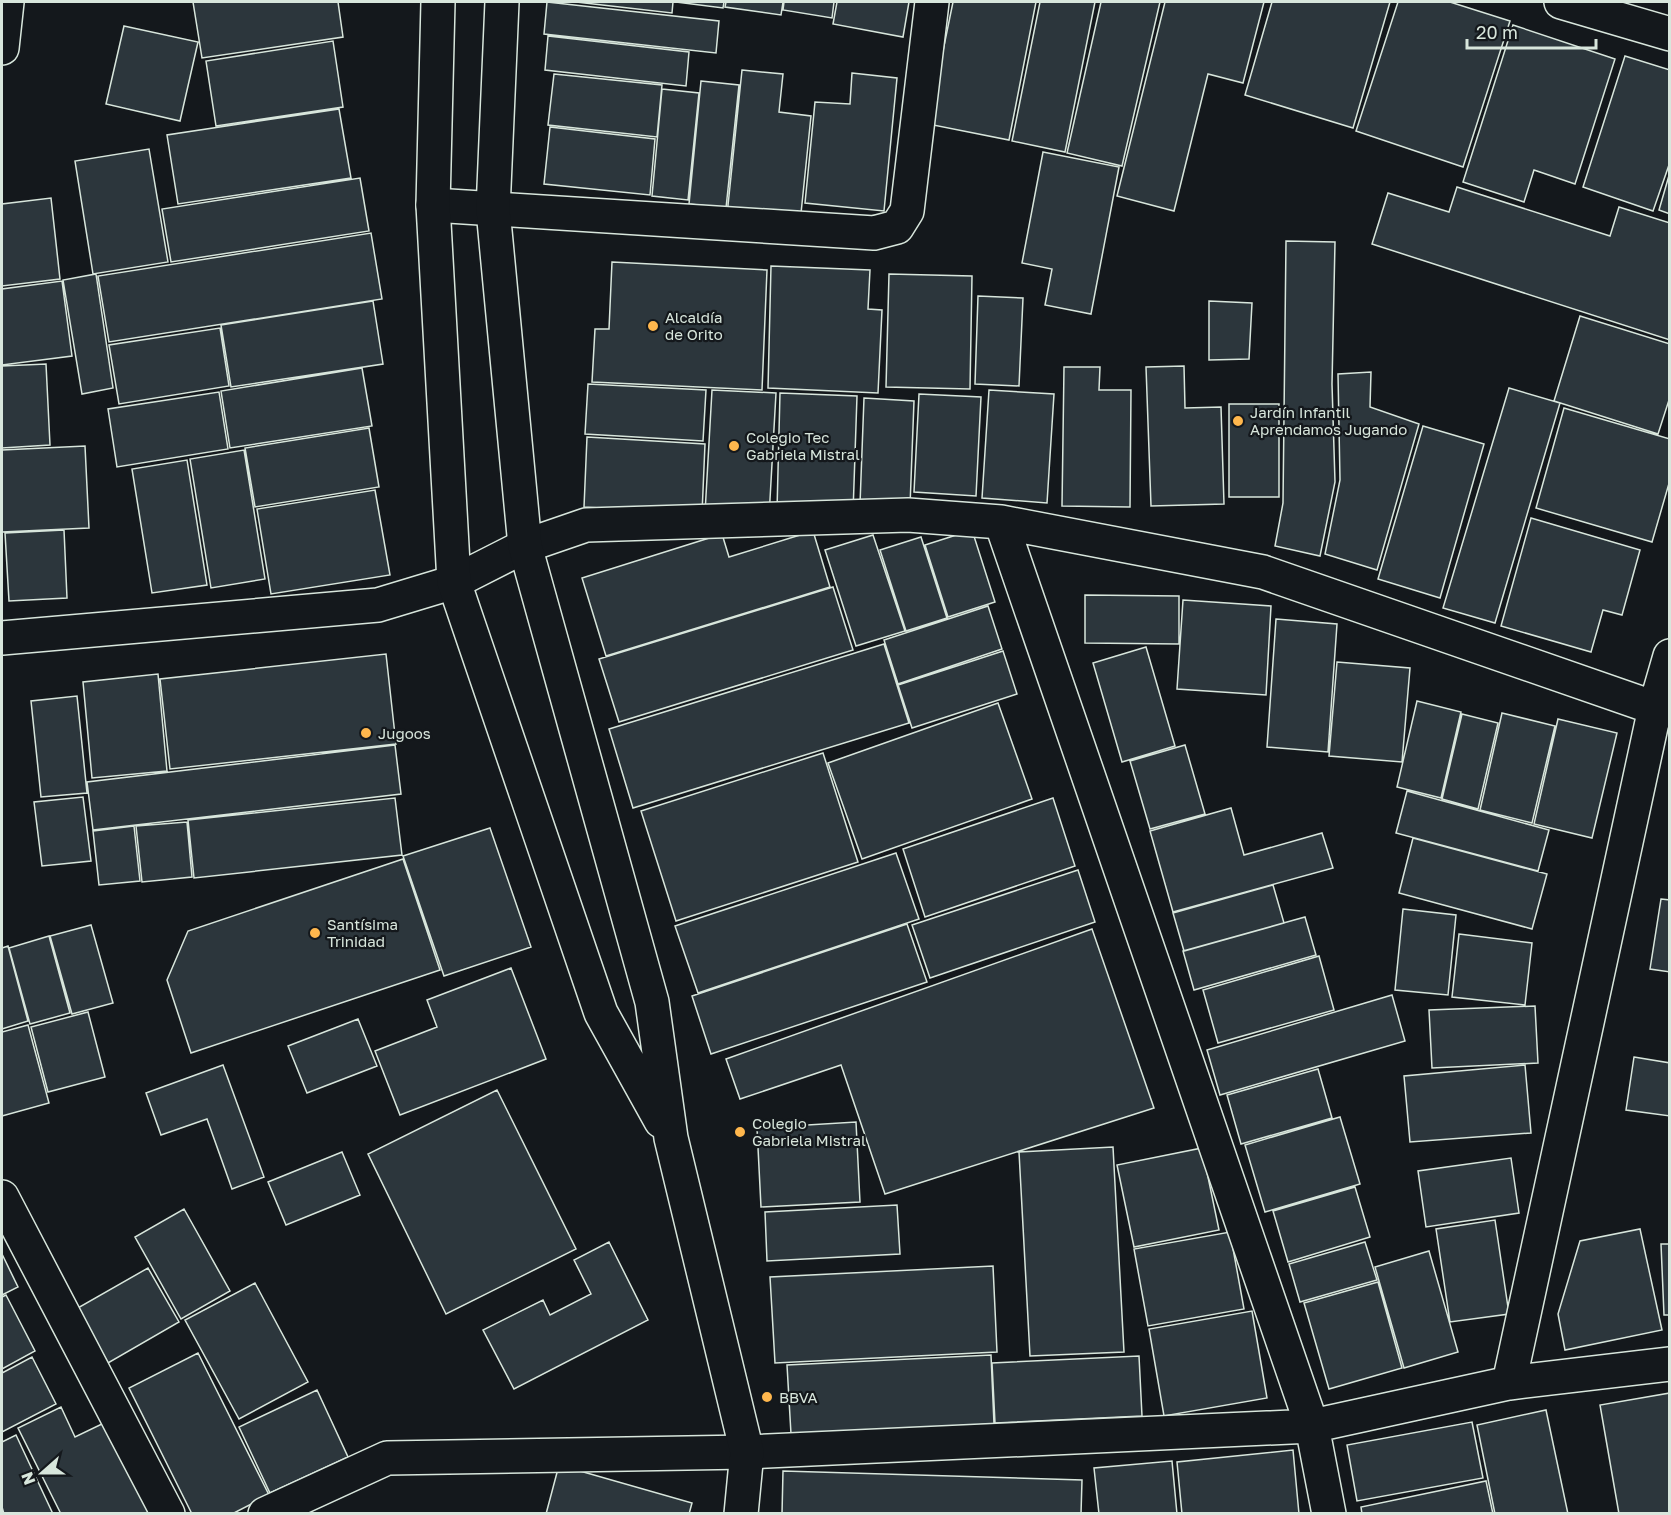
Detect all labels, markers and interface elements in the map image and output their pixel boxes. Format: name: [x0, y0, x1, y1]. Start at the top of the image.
scale bar: [1467, 12, 1596, 50]
text: 20 m: [1476, 21, 1518, 43]
place label: Alcaldía de Orito: [665, 308, 723, 343]
marker: Alcaldía de Orito: [646, 319, 660, 333]
place label: Jardín Infantil Aprendamos Jugando: [1250, 403, 1407, 438]
marker: Jardín Infantil Aprendamos Jugando: [1231, 414, 1245, 428]
place label: Colegio Tec Gabriela Mistral: [746, 428, 860, 463]
marker: Colegio Tec Gabriela Mistral: [727, 439, 741, 453]
place label: Jugoos: [378, 724, 431, 742]
marker: Jugoos: [359, 726, 373, 740]
place label: Santísima Trinidad: [327, 915, 398, 950]
marker: Santísima Trinidad: [308, 926, 322, 940]
place label: Colegio Gabriela Mistral: [752, 1114, 866, 1149]
marker: Colegio Gabriela Mistral: [733, 1125, 747, 1139]
place label: BBVA: [779, 1388, 818, 1406]
marker: BBVA: [760, 1390, 774, 1404]
north arrow: [12, 1443, 72, 1503]
text: N: [16, 1469, 40, 1488]

